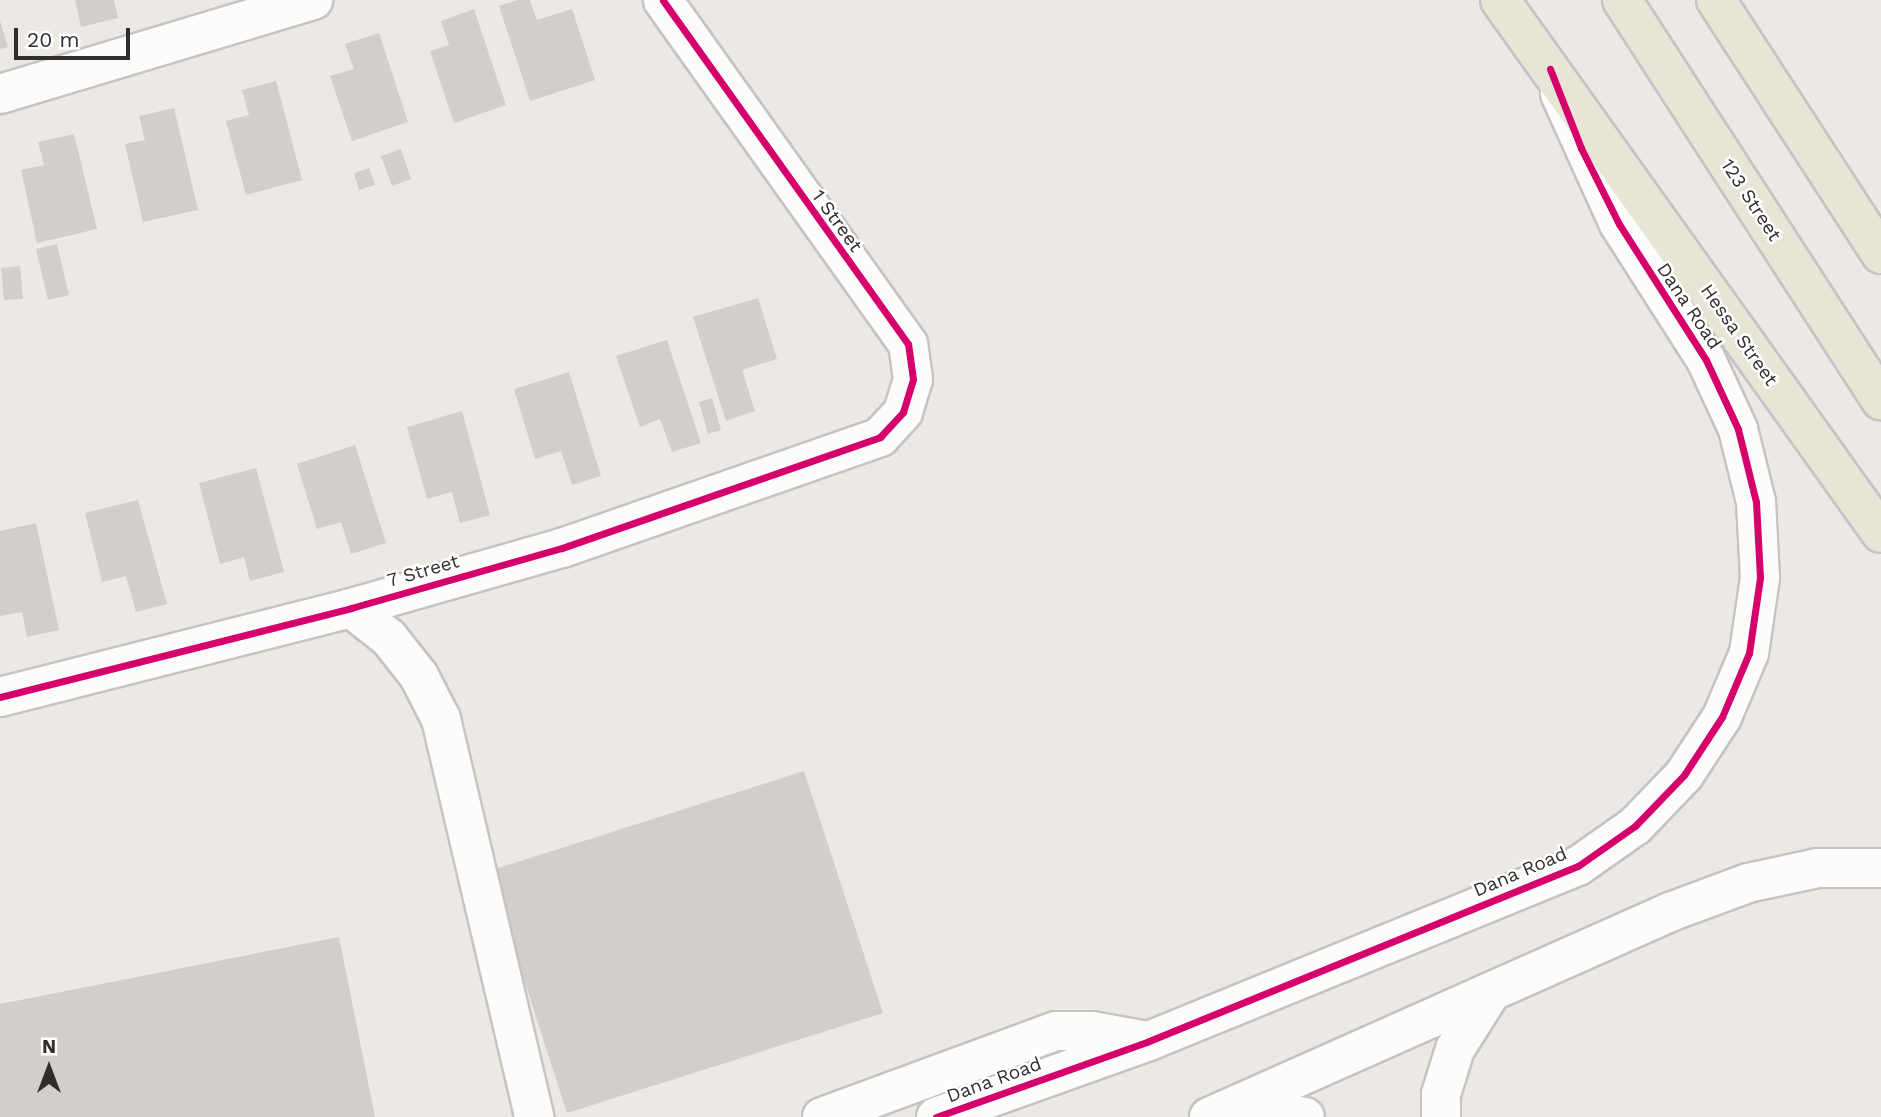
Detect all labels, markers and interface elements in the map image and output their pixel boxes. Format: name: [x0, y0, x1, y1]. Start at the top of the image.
scale bar: [18, 14, 133, 58]
text: 20 m: [27, 27, 79, 52]
street label: 123 Street: [1716, 155, 1786, 245]
street label: 1 Street: [807, 186, 867, 256]
street label: Dana Road: [1652, 258, 1726, 354]
street label: Hessa Street: [1695, 280, 1783, 390]
street label: 7 Street: [384, 550, 462, 592]
street label: Dana Road: [1470, 842, 1570, 902]
north arrow: [14, 1033, 84, 1103]
text: N: [42, 1035, 56, 1058]
street label: Dana Road: [943, 1052, 1045, 1108]

